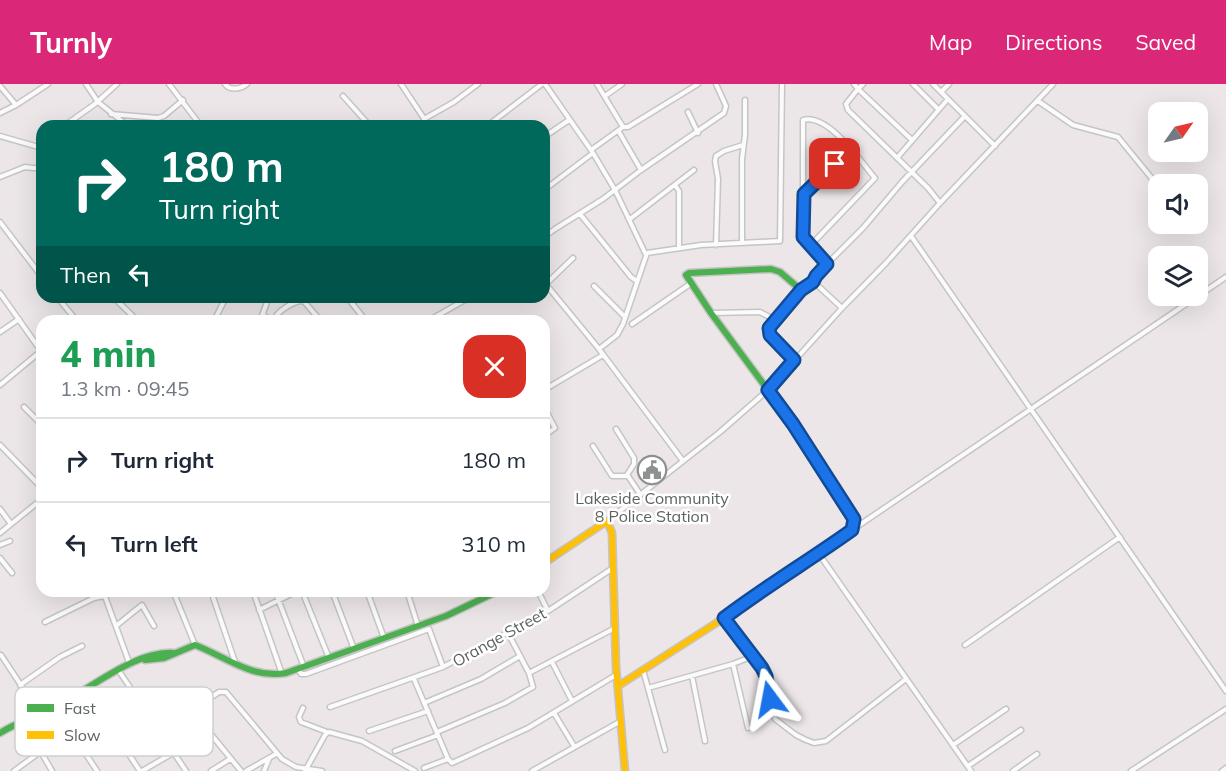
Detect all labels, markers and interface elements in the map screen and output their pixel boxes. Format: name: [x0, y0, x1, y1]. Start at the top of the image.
text: Turnly: [30, 25, 112, 60]
text: Map: [929, 29, 972, 55]
text: Directions: [1005, 29, 1102, 55]
text: Saved: [1135, 29, 1196, 55]
north arrow: [1148, 102, 1208, 162]
map controls: [1148, 102, 1208, 306]
pin: [809, 138, 860, 189]
text: 180 m: [159, 140, 284, 193]
icon: right: [60, 144, 138, 222]
icon: arrive: [818, 147, 851, 180]
button: sound: [1148, 174, 1208, 234]
text: Turn right: [159, 192, 279, 226]
button: layers: [1148, 246, 1208, 306]
icon: left: [123, 258, 156, 291]
text: Then: [60, 261, 111, 289]
text: 4 min: [60, 331, 156, 376]
button: close: [463, 335, 526, 398]
text: 1.3 km · 09:45: [60, 376, 189, 401]
icon: right: [60, 444, 93, 477]
text: Turn right: [111, 446, 214, 474]
text: 180 m: [461, 446, 526, 474]
public building icon: Lakeside Community 8 Police Station: [636, 454, 668, 486]
place label: Lakeside Community 8 Police Station: [575, 488, 729, 526]
icon: left: [60, 528, 93, 561]
text: Turn left: [111, 530, 198, 558]
text: 310 m: [461, 530, 526, 558]
street label: Orange Street: [449, 603, 550, 671]
position arrow: [738, 667, 802, 731]
legend: [15, 687, 213, 756]
text: Fast: [64, 698, 96, 718]
text: Slow: [64, 725, 101, 745]

